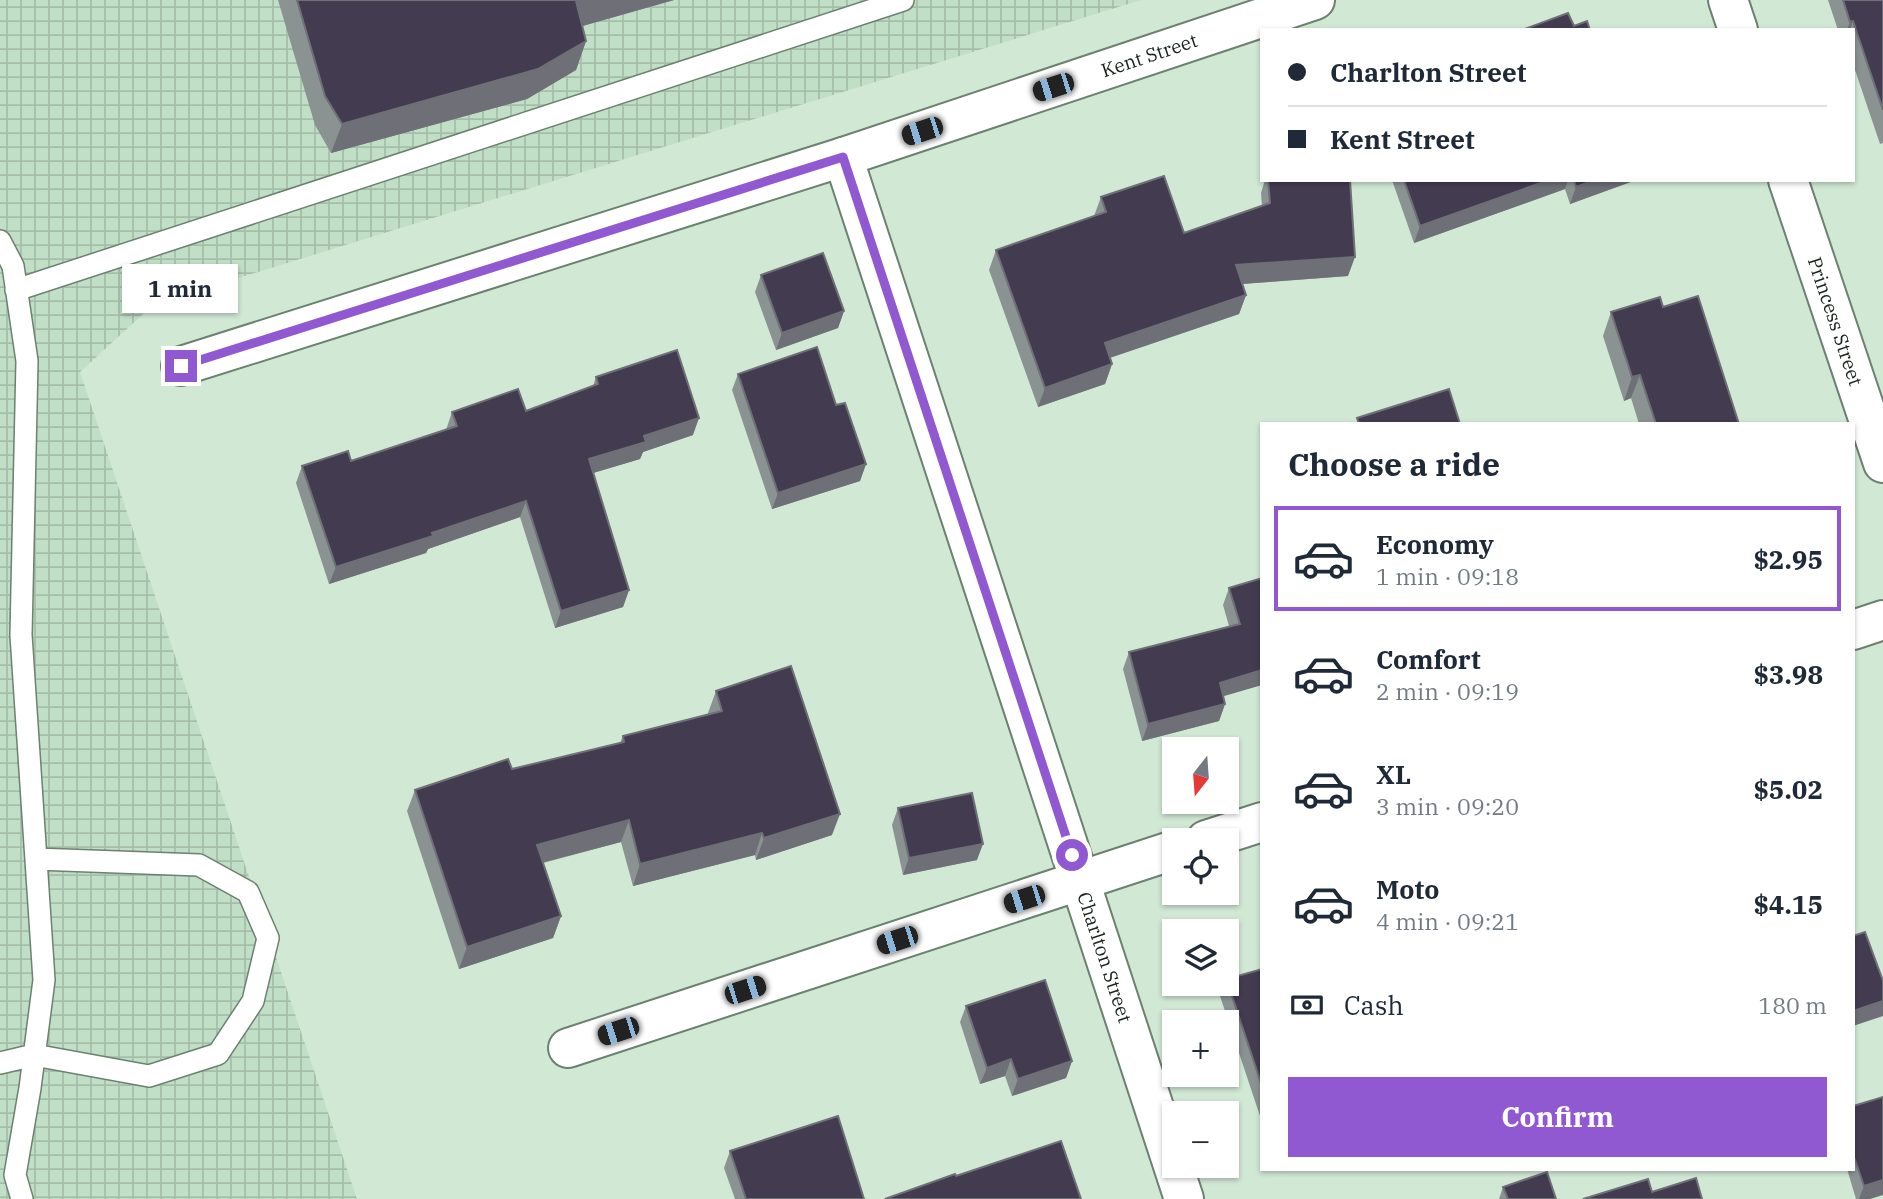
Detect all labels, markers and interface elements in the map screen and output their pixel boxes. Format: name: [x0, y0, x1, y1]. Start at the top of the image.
street label: Kent Street: [1098, 28, 1201, 82]
text: Charlton Street: [1330, 55, 1526, 89]
car: [1030, 71, 1077, 103]
car: [899, 115, 946, 147]
text: Kent Street: [1330, 122, 1475, 156]
street label: Princess Street: [1803, 254, 1868, 389]
callout: 1 min: [123, 264, 239, 314]
text: 1 min: [148, 273, 212, 303]
route end: [165, 350, 197, 382]
text: Choose a ride: [1288, 443, 1500, 485]
icon: car: [1292, 527, 1355, 590]
text: Economy: [1376, 527, 1494, 561]
text: $2.95: [1753, 542, 1823, 576]
text: 1 min · 09:18: [1376, 561, 1519, 591]
icon: car: [1292, 642, 1355, 705]
text: Comfort: [1376, 642, 1481, 676]
text: $3.98: [1753, 657, 1823, 691]
text: 2 min · 09:19: [1376, 676, 1519, 706]
north arrow: [1162, 737, 1239, 814]
map controls: [1162, 737, 1239, 1178]
icon: car: [1292, 757, 1355, 820]
text: XL: [1376, 757, 1411, 791]
text: $5.02: [1753, 772, 1823, 806]
text: 3 min · 09:20: [1376, 791, 1519, 821]
button: locate: [1162, 828, 1239, 905]
route start: [1056, 839, 1088, 871]
icon: car: [1292, 872, 1355, 935]
text: Moto: [1376, 872, 1439, 906]
car: [1001, 883, 1048, 915]
text: $4.15: [1753, 887, 1823, 921]
street label: Charlton Street: [1072, 889, 1138, 1026]
text: 4 min · 09:21: [1376, 906, 1519, 936]
button: layers: [1162, 919, 1239, 996]
car: [874, 924, 921, 956]
car: [722, 974, 769, 1006]
icon: cash: [1288, 986, 1326, 1024]
text: Cash: [1344, 988, 1404, 1022]
text: 180 m: [1758, 990, 1827, 1020]
button: +: [1162, 1010, 1239, 1087]
car: [595, 1015, 642, 1047]
button: Confirm: [1288, 1077, 1827, 1157]
button: −: [1162, 1101, 1239, 1178]

